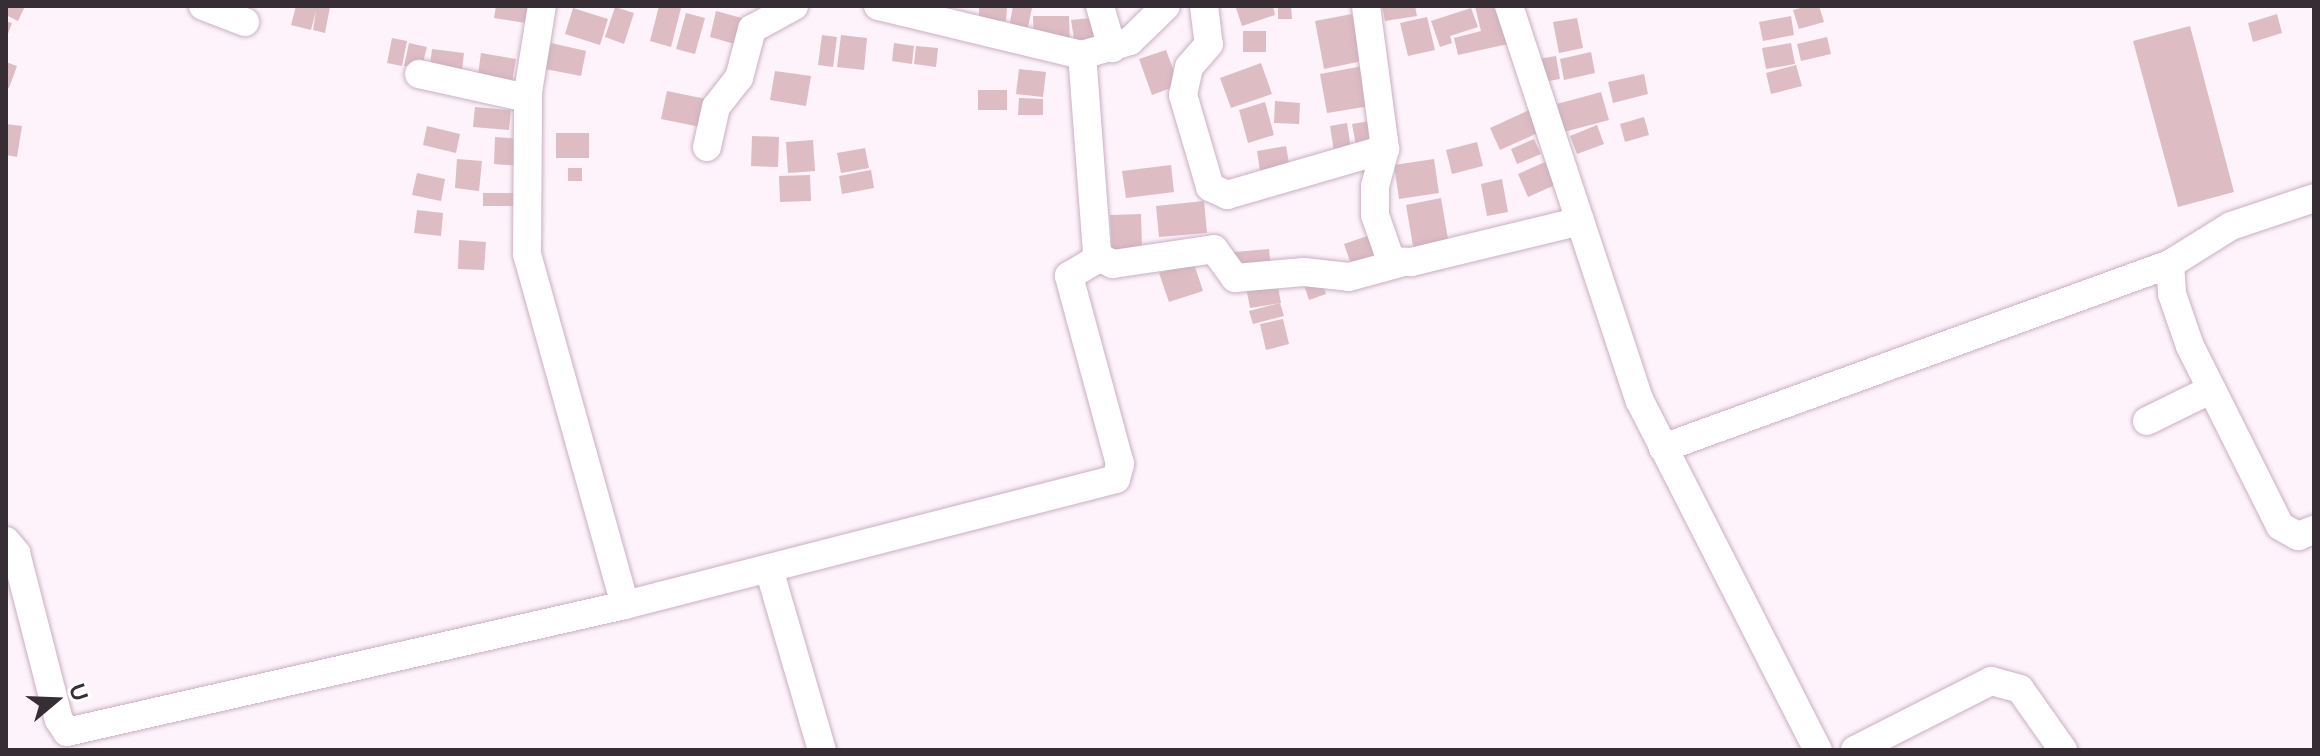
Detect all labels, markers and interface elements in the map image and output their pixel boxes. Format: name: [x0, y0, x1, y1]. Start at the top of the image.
north arrow: [16, 660, 96, 740]
text: U: [64, 680, 94, 704]

